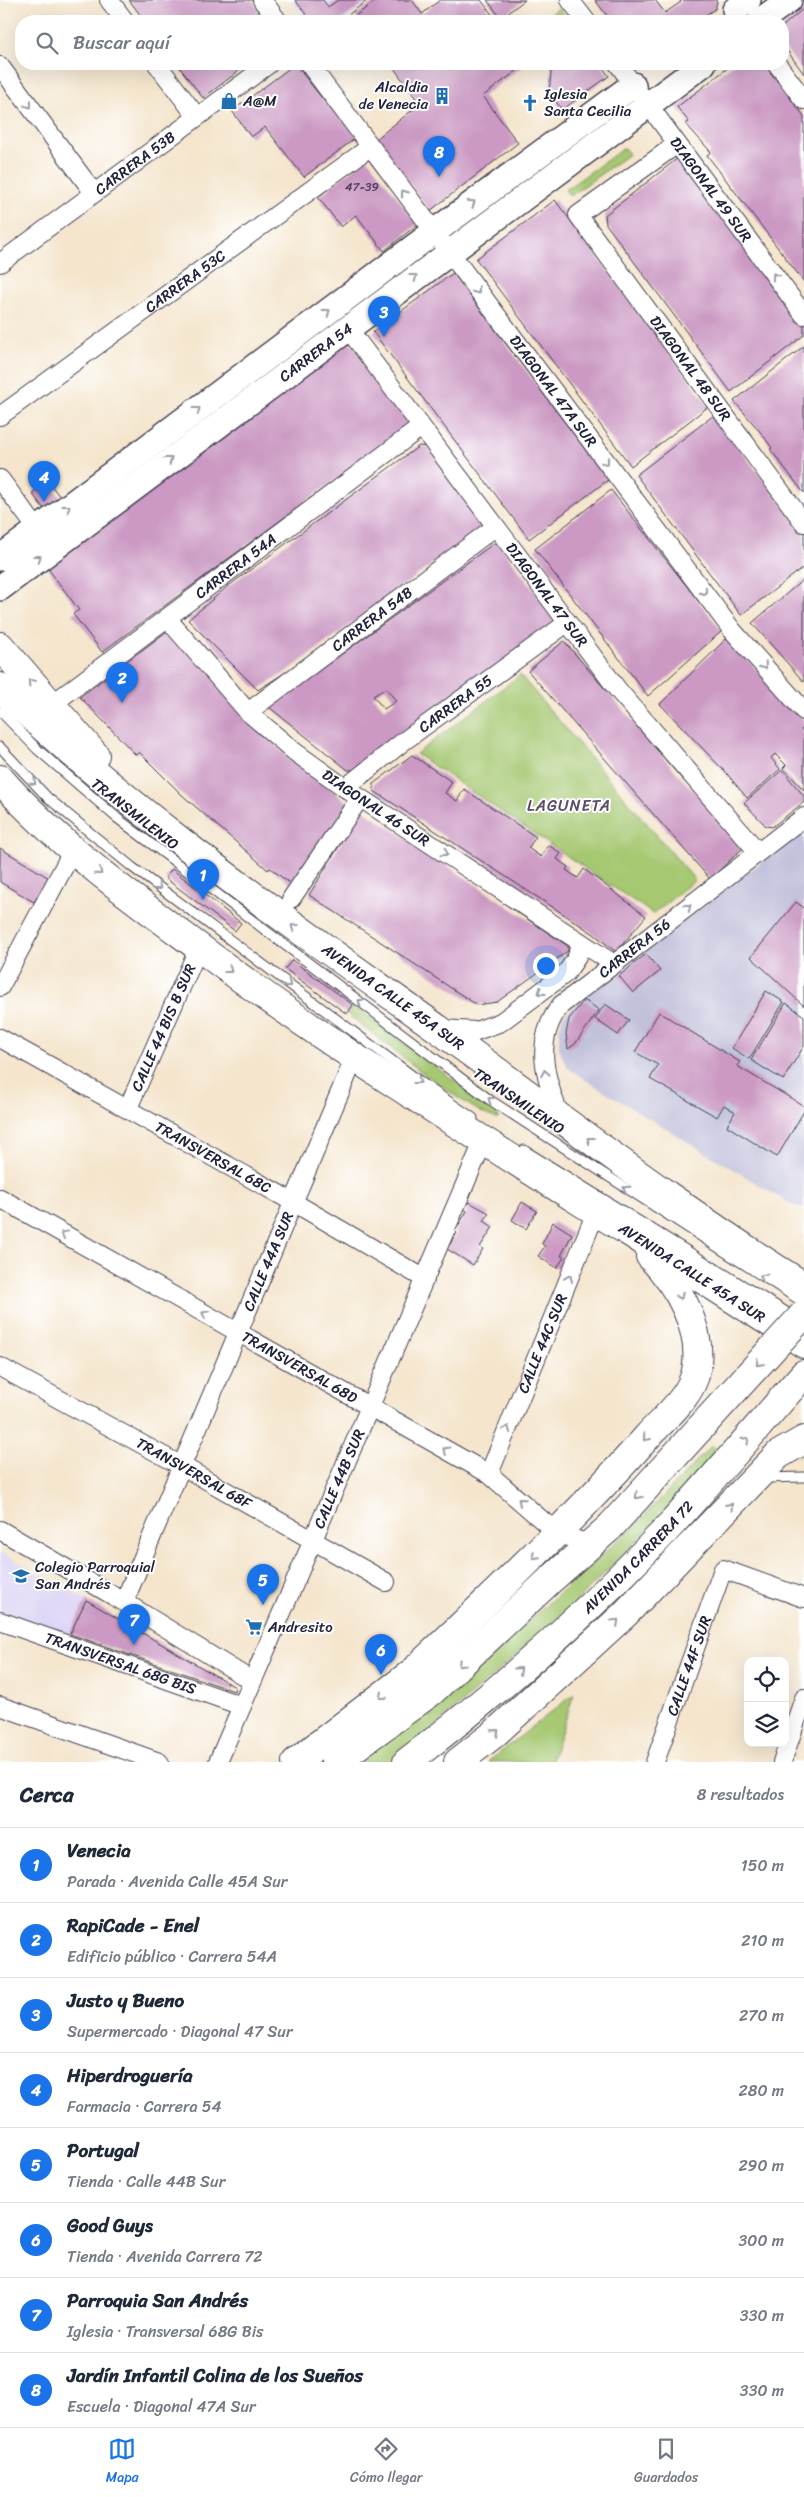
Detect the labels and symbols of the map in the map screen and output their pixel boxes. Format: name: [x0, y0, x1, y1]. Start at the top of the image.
place label: Alcaldia de Venecia: [359, 74, 428, 117]
place label: Iglesia Santa Cecilia: [543, 81, 632, 124]
building icon: Alcaldia de Venecia: [432, 86, 452, 106]
place label: A@M: [242, 88, 277, 114]
shop icon: A@M: [219, 91, 239, 111]
church icon: Iglesia Santa Cecilia: [520, 93, 540, 113]
one-way arrow: [23, 99, 32, 109]
street label: CARRERA 53B: [89, 124, 181, 202]
street label: DIAGONAL 49 SUR: [663, 131, 759, 248]
pin: 8: [423, 136, 455, 177]
house number: 47-39: [345, 176, 379, 198]
one-way arrow: [401, 189, 410, 199]
one-way arrow: [466, 200, 476, 209]
street label: CARRERA 53C: [139, 242, 232, 320]
one-way arrow: [772, 272, 781, 282]
one-way arrow: [408, 274, 418, 283]
one-way arrow: [472, 285, 480, 294]
pin: 3: [368, 296, 400, 337]
one-way arrow: [321, 309, 331, 318]
street label: DIAGONAL 48 SUR: [643, 310, 738, 427]
street label: CARRERA 54: [273, 316, 359, 389]
street label: DIAGONAL 47A SUR: [503, 329, 604, 453]
one-way arrow: [191, 407, 201, 416]
one-way arrow: [601, 456, 609, 465]
one-way arrow: [163, 457, 172, 466]
pin: 4: [28, 461, 60, 502]
one-way arrow: [61, 505, 70, 513]
street label: CARRERA 54A: [189, 527, 282, 606]
street label: DIAGONAL 47 SUR: [499, 537, 595, 653]
one-way arrow: [32, 555, 41, 563]
street label: CARRERA 54B: [326, 580, 419, 658]
one-way arrow: [698, 586, 707, 596]
one-way arrow: [759, 661, 768, 670]
pin: 2: [106, 662, 138, 703]
street label: CARRERA 55: [413, 668, 498, 740]
one-way arrow: [28, 678, 37, 687]
street label: DIAGONAL 46 SUR: [316, 762, 435, 853]
street label: TRANSMILENIO: [85, 771, 185, 857]
one-way arrow: [27, 777, 36, 786]
district label: LAGUNETA: [527, 791, 611, 820]
one-way arrow: [439, 847, 448, 856]
pin: 1: [187, 859, 219, 900]
one-way arrow: [93, 866, 102, 874]
one-way arrow: [152, 881, 161, 889]
one-way arrow: [682, 904, 691, 912]
street label: CARRERA 56: [592, 912, 676, 985]
one-way arrow: [290, 924, 300, 933]
street label: AVENIDA CALLE 45A SUR: [315, 936, 470, 1057]
your location: [533, 953, 559, 979]
street label: CALLE 44 BIS B SUR: [124, 959, 203, 1096]
one-way arrow: [223, 964, 232, 972]
one-way arrow: [282, 978, 291, 986]
one-way arrow: [537, 986, 547, 995]
one-way arrow: [358, 999, 367, 1007]
street label: TRANSMILENIO: [468, 1061, 570, 1142]
one-way arrow: [541, 1068, 551, 1077]
one-way arrow: [412, 1075, 421, 1083]
one-way arrow: [487, 1097, 496, 1106]
street label: TRANSVERSAL 68C: [150, 1114, 276, 1200]
one-way arrow: [586, 1137, 596, 1146]
one-way arrow: [623, 1186, 632, 1195]
street label: CALLE 44A SUR: [236, 1207, 301, 1315]
street label: AVENIDA CALLE 45A SUR: [612, 1215, 771, 1330]
one-way arrow: [60, 1231, 69, 1241]
one-way arrow: [563, 1274, 573, 1283]
one-way arrow: [759, 1274, 768, 1283]
street label: CALLE 44C SUR: [510, 1290, 574, 1397]
one-way arrow: [673, 1291, 684, 1300]
one-way arrow: [202, 1311, 211, 1321]
street label: TRANSVERSAL 68D: [237, 1324, 363, 1410]
one-way arrow: [756, 1358, 765, 1367]
street label: CALLE 44B SUR: [306, 1425, 372, 1533]
one-way arrow: [501, 1425, 512, 1434]
street label: TRANSVERSAL 68F: [131, 1430, 257, 1516]
one-way arrow: [643, 1432, 652, 1441]
one-way arrow: [740, 1436, 749, 1445]
one-way arrow: [443, 1446, 452, 1456]
one-way arrow: [635, 1491, 644, 1500]
street label: AVENIDA CARRERA 72: [575, 1494, 700, 1621]
one-way arrow: [517, 1498, 526, 1507]
one-way arrow: [724, 1502, 733, 1511]
one-way arrow: [532, 1551, 541, 1560]
place label: Colegio Parroquial San Andrés: [35, 1554, 156, 1597]
pin: 5: [247, 1564, 279, 1605]
school or university icon: Colegio Parroquial San Andrés: [11, 1566, 31, 1586]
pin: 7: [118, 1604, 150, 1645]
street label: CALLE 44F SUR: [659, 1612, 719, 1719]
place label: Andresito: [267, 1614, 333, 1640]
supermarket icon: Andresito: [244, 1617, 264, 1637]
one-way arrow: [610, 1619, 619, 1628]
street label: TRANSVERSAL 68G BIS: [41, 1625, 201, 1702]
pin: 6: [365, 1634, 397, 1675]
one-way arrow: [458, 1658, 467, 1667]
one-way arrow: [514, 1667, 523, 1676]
one-way arrow: [379, 1691, 388, 1700]
one-way arrow: [491, 1728, 500, 1737]

